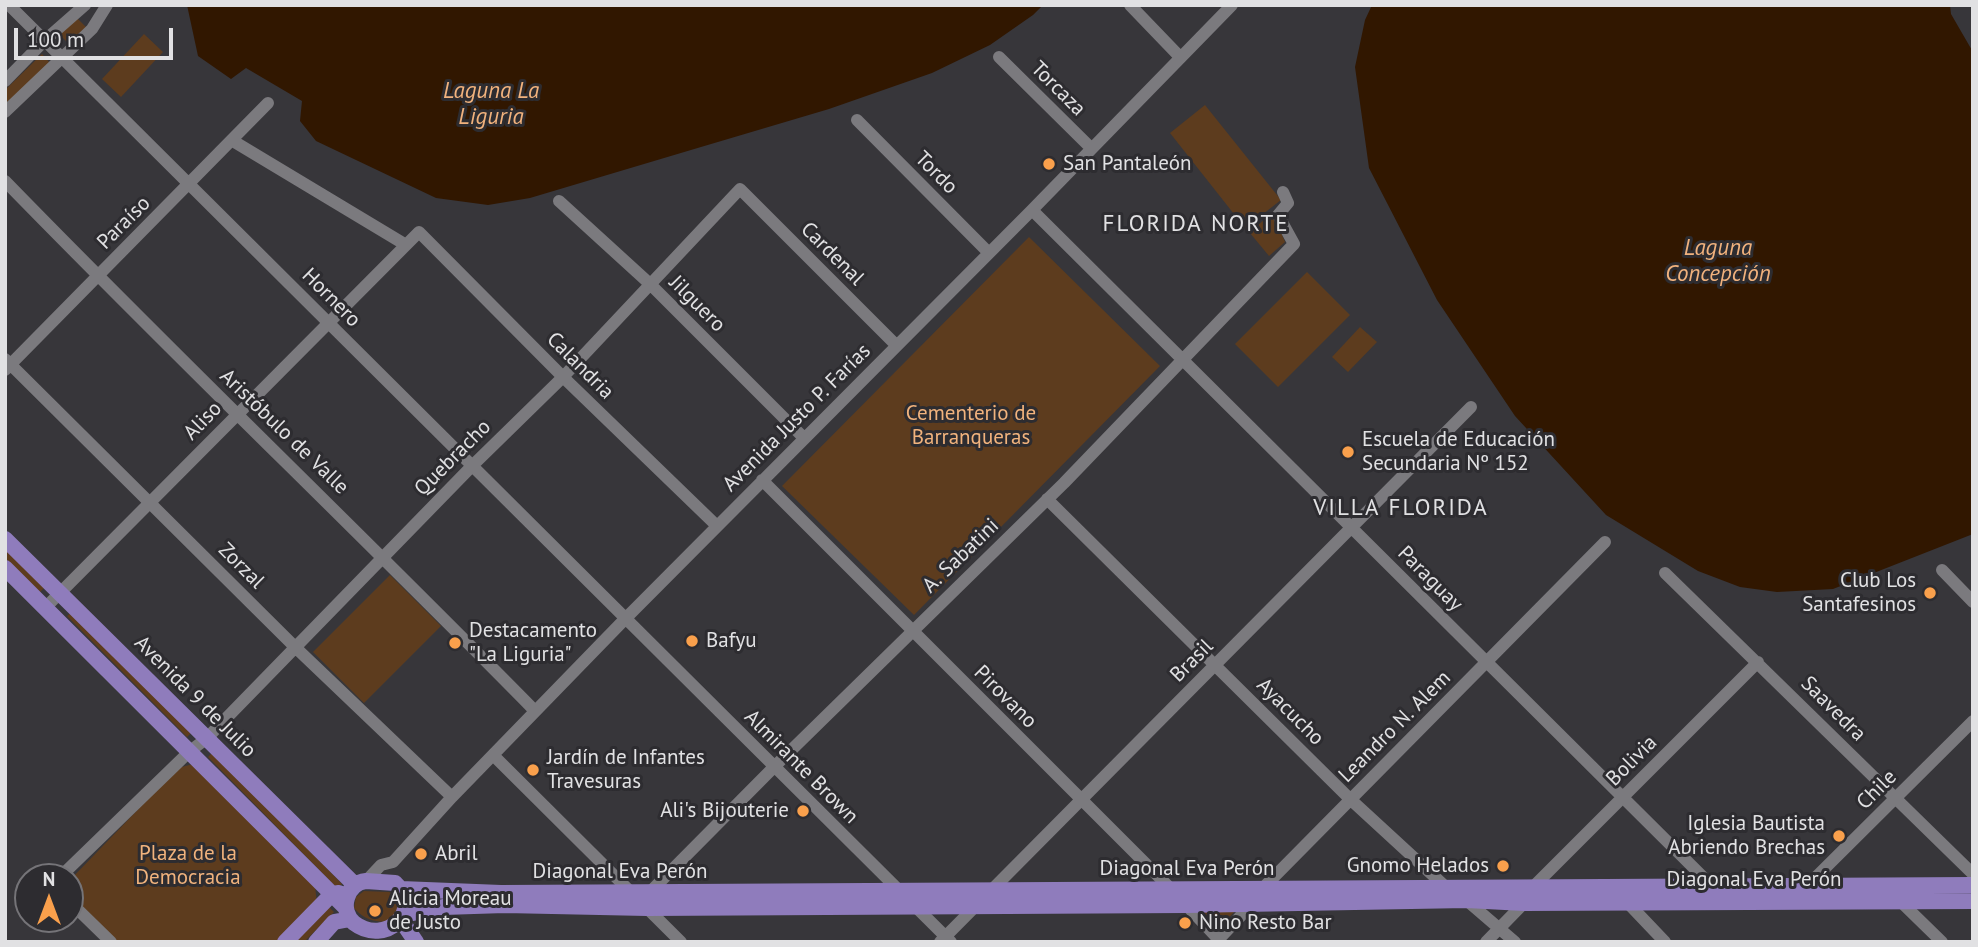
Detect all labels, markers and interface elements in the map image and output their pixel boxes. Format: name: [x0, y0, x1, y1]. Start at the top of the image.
scale bar: [18, 14, 177, 58]
text: 100 m: [27, 26, 84, 53]
street label: Torcaza: [1025, 56, 1091, 122]
water label: Laguna La Liguria: [443, 77, 539, 131]
street label: Tordo: [909, 146, 963, 200]
place label: San Pantaleón: [1063, 151, 1191, 177]
marker: San Pantaleón: [1041, 156, 1057, 172]
street label: Paraíso: [92, 191, 156, 255]
district label: FLORIDA NORTE: [1104, 210, 1288, 238]
street label: Cardenal: [795, 217, 869, 291]
water label: Laguna Concepción: [1665, 234, 1771, 288]
street label: Hornero: [296, 263, 366, 333]
street label: Jilguero: [664, 271, 730, 337]
street label: Calandria: [541, 327, 619, 405]
street label: Avenida Justo P. Farías: [718, 339, 876, 497]
street label: Aristóbulo de Valle: [214, 364, 354, 500]
street label: Aliso: [179, 396, 227, 446]
park label: Cementerio de Barranqueras: [906, 401, 1036, 451]
street label: Quebracho: [410, 415, 496, 501]
place label: Escuela de Educación Secundaria Nº 152: [1362, 427, 1555, 477]
marker: Escuela de Educación Secundaria Nº 152: [1340, 444, 1356, 460]
district label: VILLA FLORIDA: [1315, 494, 1487, 522]
street label: A. Sabatini: [918, 514, 1004, 598]
street label: Zorzal: [213, 538, 269, 594]
street label: Paraguay: [1392, 541, 1468, 617]
place label: Club Los Santafesinos: [1802, 568, 1916, 618]
marker: Club Los Santafesinos: [1922, 585, 1938, 601]
place label: Destacamento "La Liguria": [469, 618, 597, 668]
place label: Bafyu: [706, 628, 756, 654]
street label: Avenida 9 de Julio: [129, 631, 261, 763]
marker: Bafyu: [684, 633, 700, 649]
street label: Brasil: [1165, 634, 1219, 688]
marker: Destacamento "La Liguria": [447, 635, 463, 651]
street label: Pirovano: [968, 660, 1042, 734]
street label: Leandro N. Alem: [1334, 666, 1456, 788]
street label: Saavedra: [1795, 671, 1871, 747]
street label: Ayacucho: [1251, 673, 1329, 751]
street label: Almirante Brown: [739, 705, 863, 829]
street label: Bolivia: [1601, 730, 1663, 792]
place label: Jardín de Infantes Travesuras: [547, 745, 705, 795]
marker: Jardín de Infantes Travesuras: [525, 762, 541, 778]
street label: Chile: [1852, 765, 1902, 815]
place label: Ali's Bijouterie: [660, 798, 789, 824]
marker: Ali's Bijouterie: [795, 803, 811, 819]
place label: Iglesia Bautista Abriendo Brechas: [1668, 811, 1825, 861]
marker: Iglesia Bautista Abriendo Brechas: [1831, 828, 1847, 844]
park label: Plaza de la Democracia: [135, 841, 241, 891]
place label: Abril: [435, 841, 478, 867]
marker: Abril: [413, 846, 429, 862]
place label: Gnomo Helados: [1347, 853, 1489, 879]
street label: Diagonal Eva Perón: [1100, 856, 1274, 882]
marker: Gnomo Helados: [1495, 858, 1511, 874]
street label: Diagonal Eva Perón: [533, 859, 707, 885]
north arrow: [14, 863, 84, 933]
text: N: [43, 867, 55, 891]
street label: Diagonal Eva Perón: [1667, 867, 1841, 893]
place label: Alicia Moreau de Justo: [389, 886, 512, 936]
marker: Alicia Moreau de Justo: [367, 903, 383, 919]
place label: Nino Resto Bar: [1199, 910, 1332, 936]
marker: Nino Resto Bar: [1177, 915, 1193, 931]

